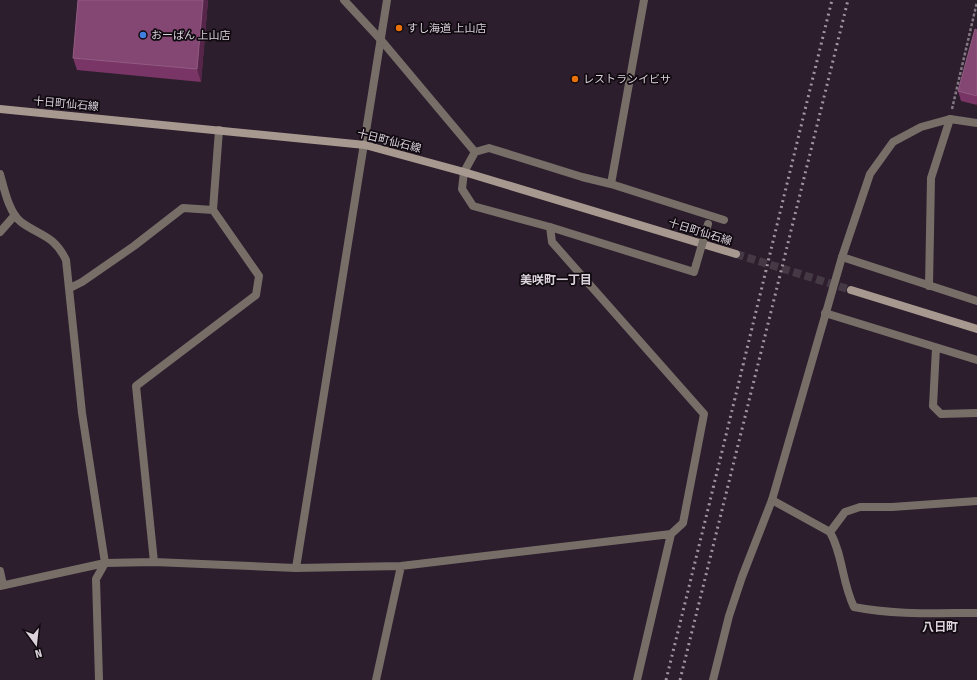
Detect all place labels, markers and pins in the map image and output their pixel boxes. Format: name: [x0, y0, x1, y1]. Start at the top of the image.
place label: すし海道 上山店: [407, 22, 487, 35]
marker: すし海道 上山店: [394, 23, 404, 33]
place label: おーばん 上山店: [151, 29, 231, 42]
marker: おーばん 上山店: [138, 30, 148, 40]
place label: レストランイビサ: [583, 73, 671, 86]
marker: レストランイビサ: [570, 74, 580, 84]

